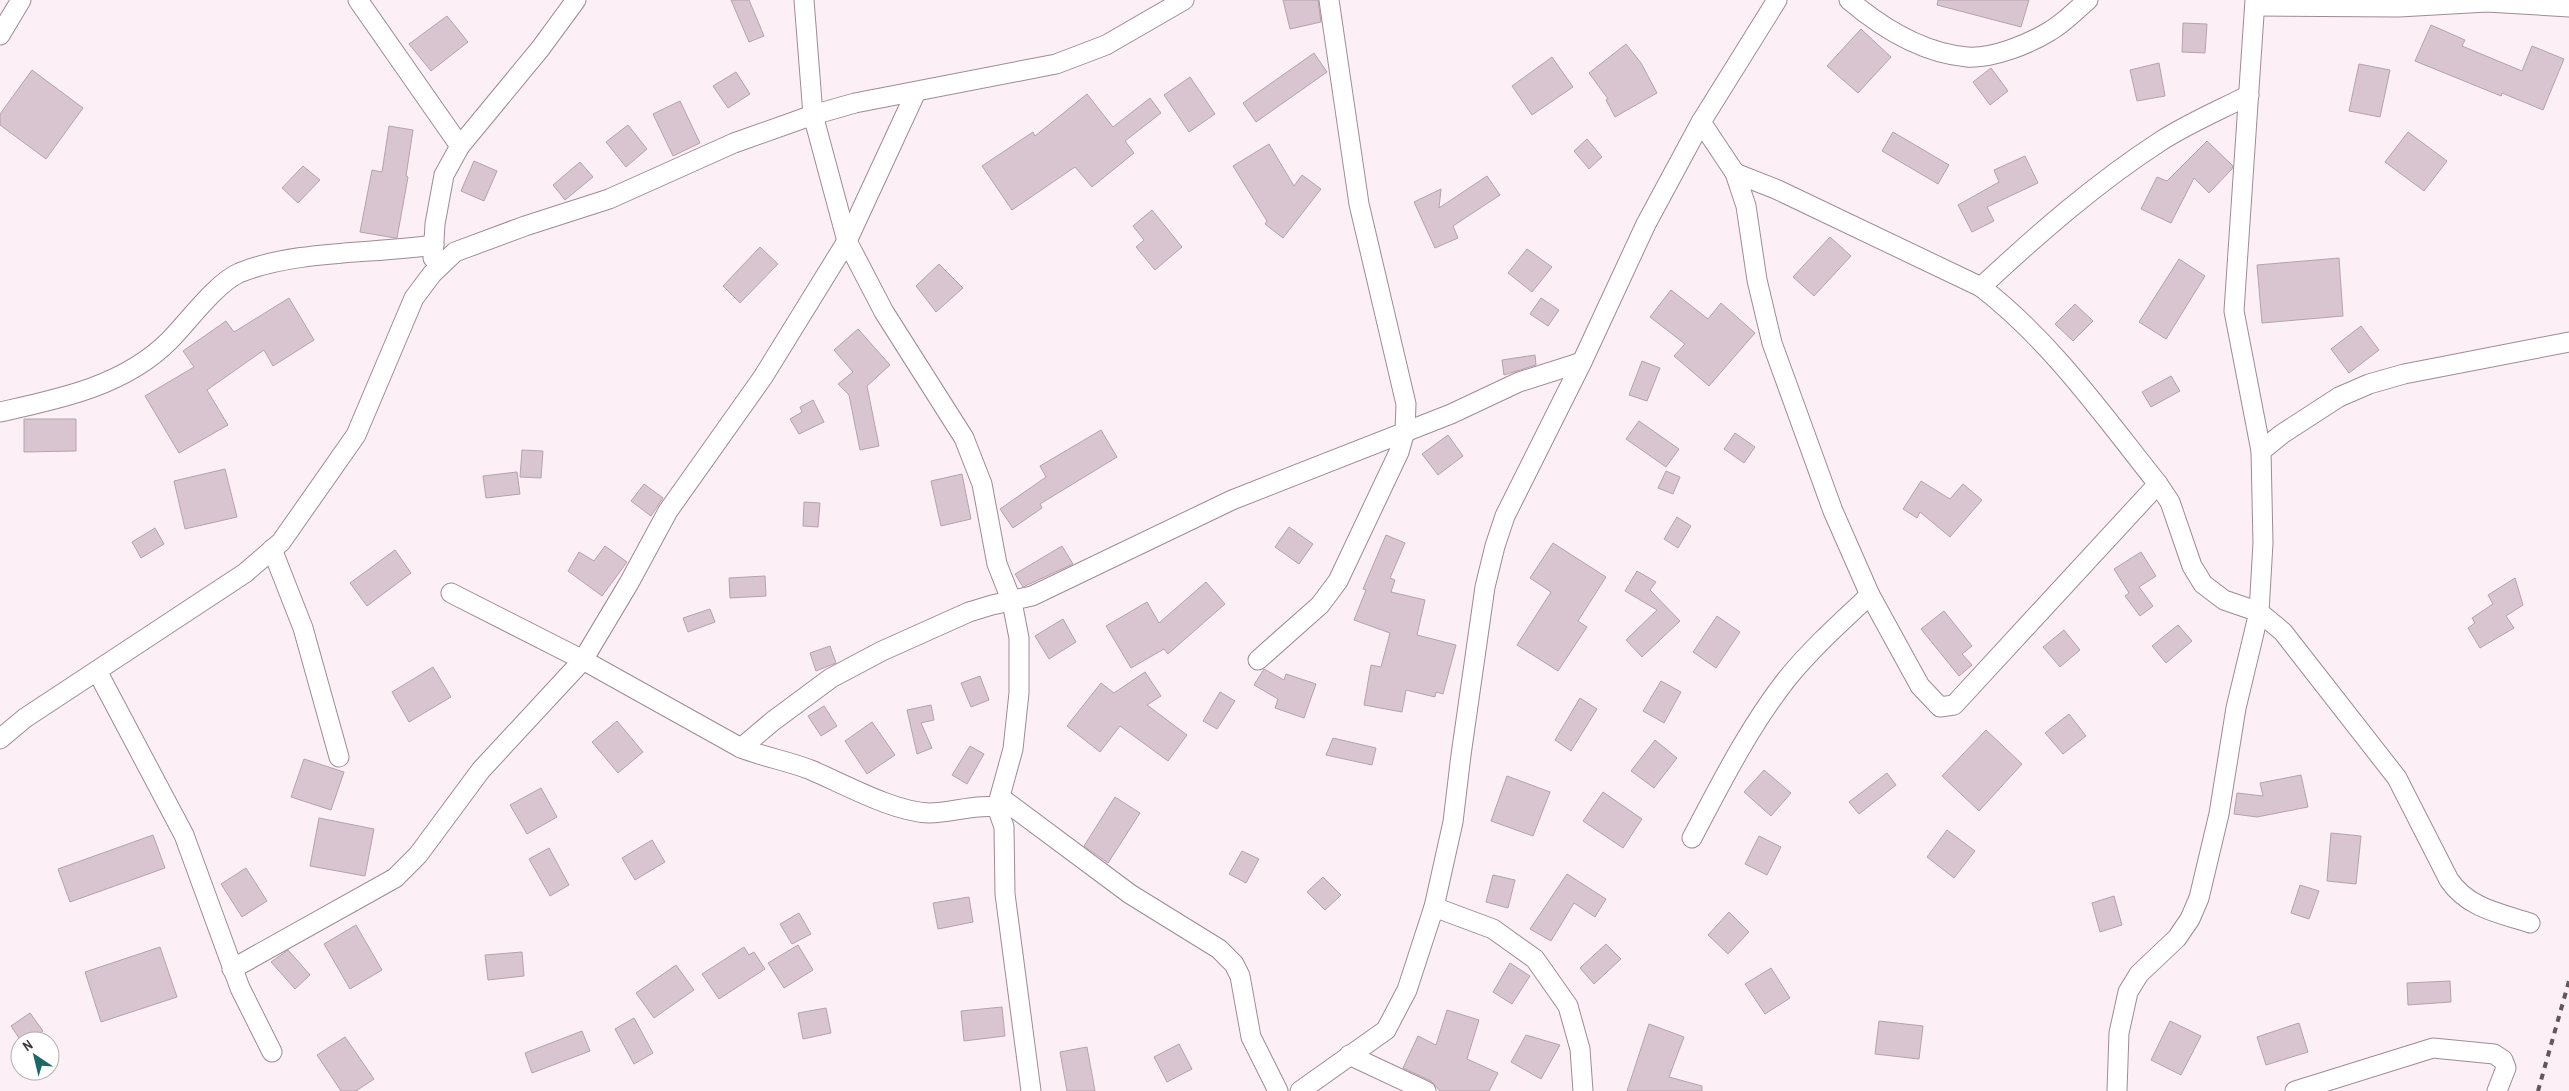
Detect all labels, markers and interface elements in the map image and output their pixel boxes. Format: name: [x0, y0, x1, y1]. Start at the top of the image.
north arrow: [10, 1031, 60, 1081]
text: N: [19, 1036, 36, 1055]

